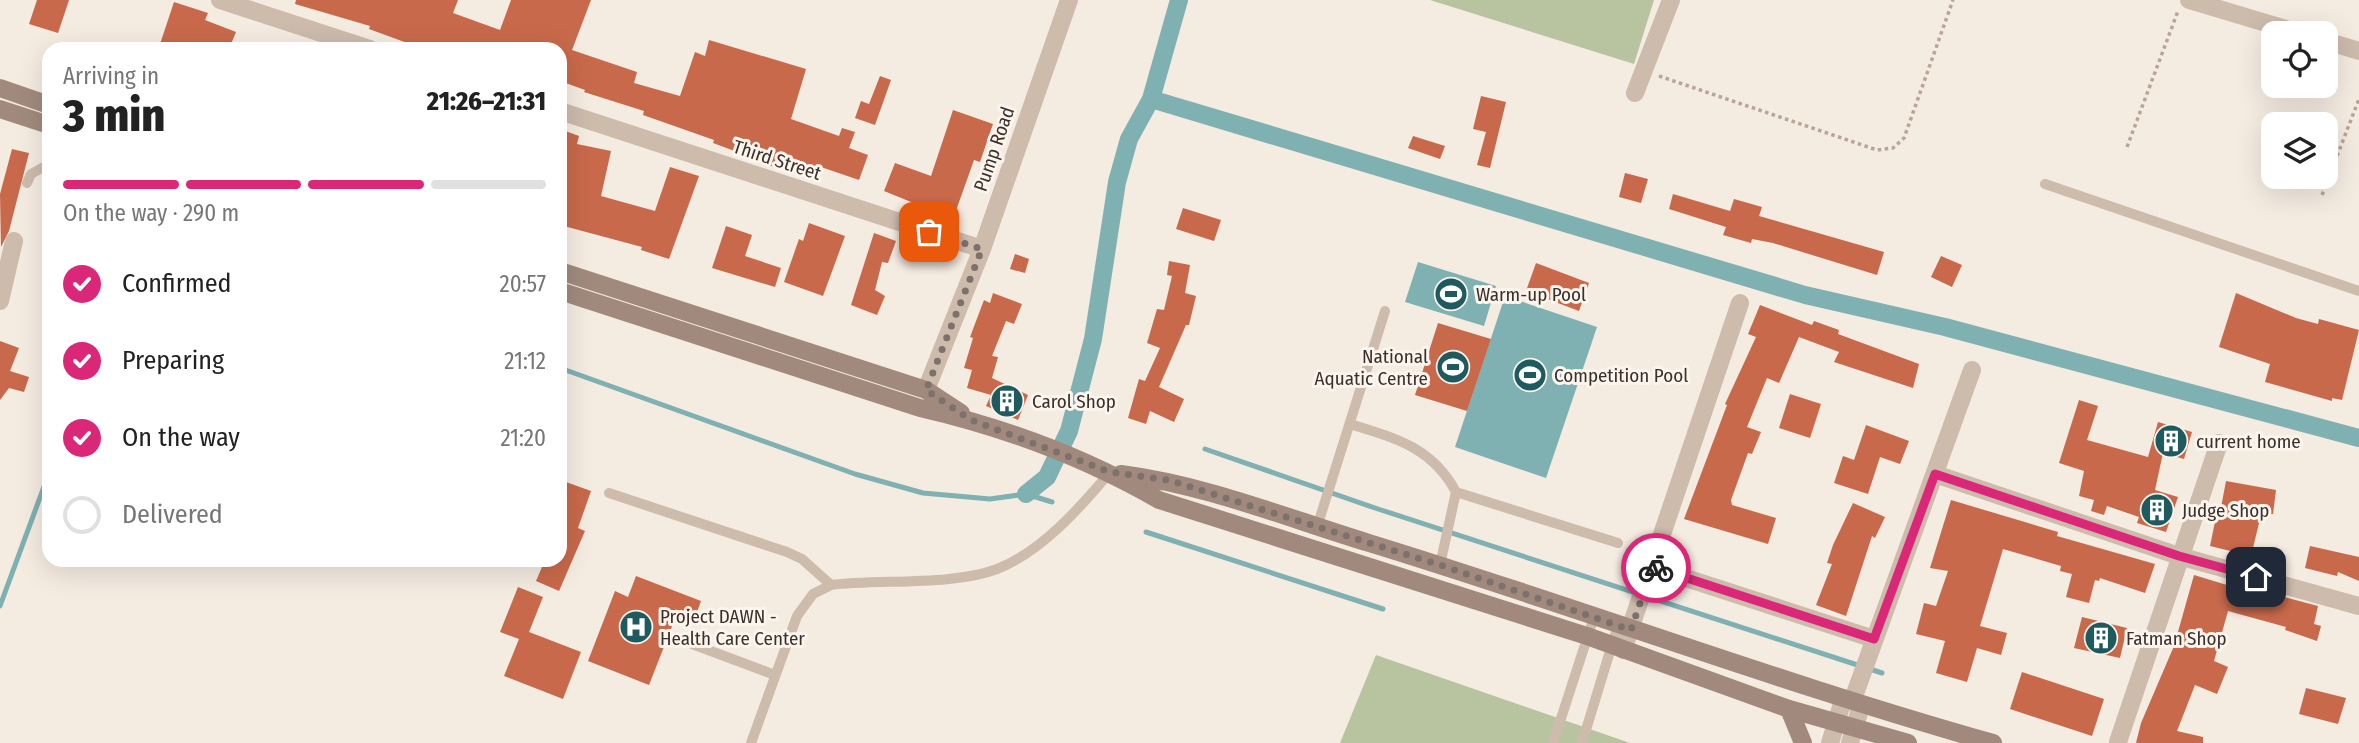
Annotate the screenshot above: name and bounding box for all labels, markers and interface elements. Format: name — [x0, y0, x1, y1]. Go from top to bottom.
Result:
map controls — [2261, 21, 2338, 189]
button: locate — [2261, 21, 2338, 98]
text: Arriving in — [63, 62, 159, 90]
text: 21:26–21:31 — [427, 86, 546, 117]
text: 3 min — [63, 88, 165, 143]
street label: Pump Road — [969, 104, 1019, 194]
button: layers — [2261, 112, 2338, 189]
street label: Third Street — [730, 135, 825, 185]
text: On the way · 290 m — [63, 199, 239, 227]
pin — [899, 202, 959, 262]
icon: bag — [910, 213, 948, 251]
icon: check — [63, 265, 101, 303]
text: Confirmed — [122, 268, 232, 299]
text: 20:57 — [500, 270, 546, 298]
sports icon: Warm-up Pool — [1432, 275, 1470, 313]
place label: Warm-up Pool — [1476, 283, 1586, 306]
icon: check — [63, 342, 101, 380]
text: Preparing — [122, 345, 224, 376]
place label: National Aquatic Centre — [1315, 345, 1428, 390]
text: 21:12 — [504, 347, 546, 375]
sports icon: National Aquatic Centre — [1434, 348, 1472, 386]
sports icon: Competition Pool — [1511, 356, 1549, 394]
place label: Competition Pool — [1554, 364, 1688, 387]
building icon: Carol Shop — [988, 382, 1026, 420]
place label: Carol Shop — [1032, 390, 1116, 413]
icon: check — [63, 419, 101, 457]
text: On the way — [122, 422, 240, 453]
building icon: current home — [2152, 422, 2190, 460]
text: 21:20 — [500, 424, 546, 452]
place label: current home — [2196, 430, 2301, 453]
building icon: Judge Shop — [2138, 491, 2176, 529]
text: Delivered — [122, 499, 223, 530]
place label: Judge Shop — [2182, 499, 2269, 522]
courier — [1621, 533, 1691, 603]
pin — [2226, 547, 2286, 607]
icon: bike — [1637, 549, 1675, 587]
icon: home — [2237, 558, 2275, 596]
place label: Project DAWN - Health Care Center — [660, 605, 805, 650]
hospital icon: Project DAWN - Health Care Center — [617, 608, 655, 646]
building icon: Fatman Shop — [2082, 619, 2120, 657]
place label: Fatman Shop — [2126, 627, 2227, 650]

